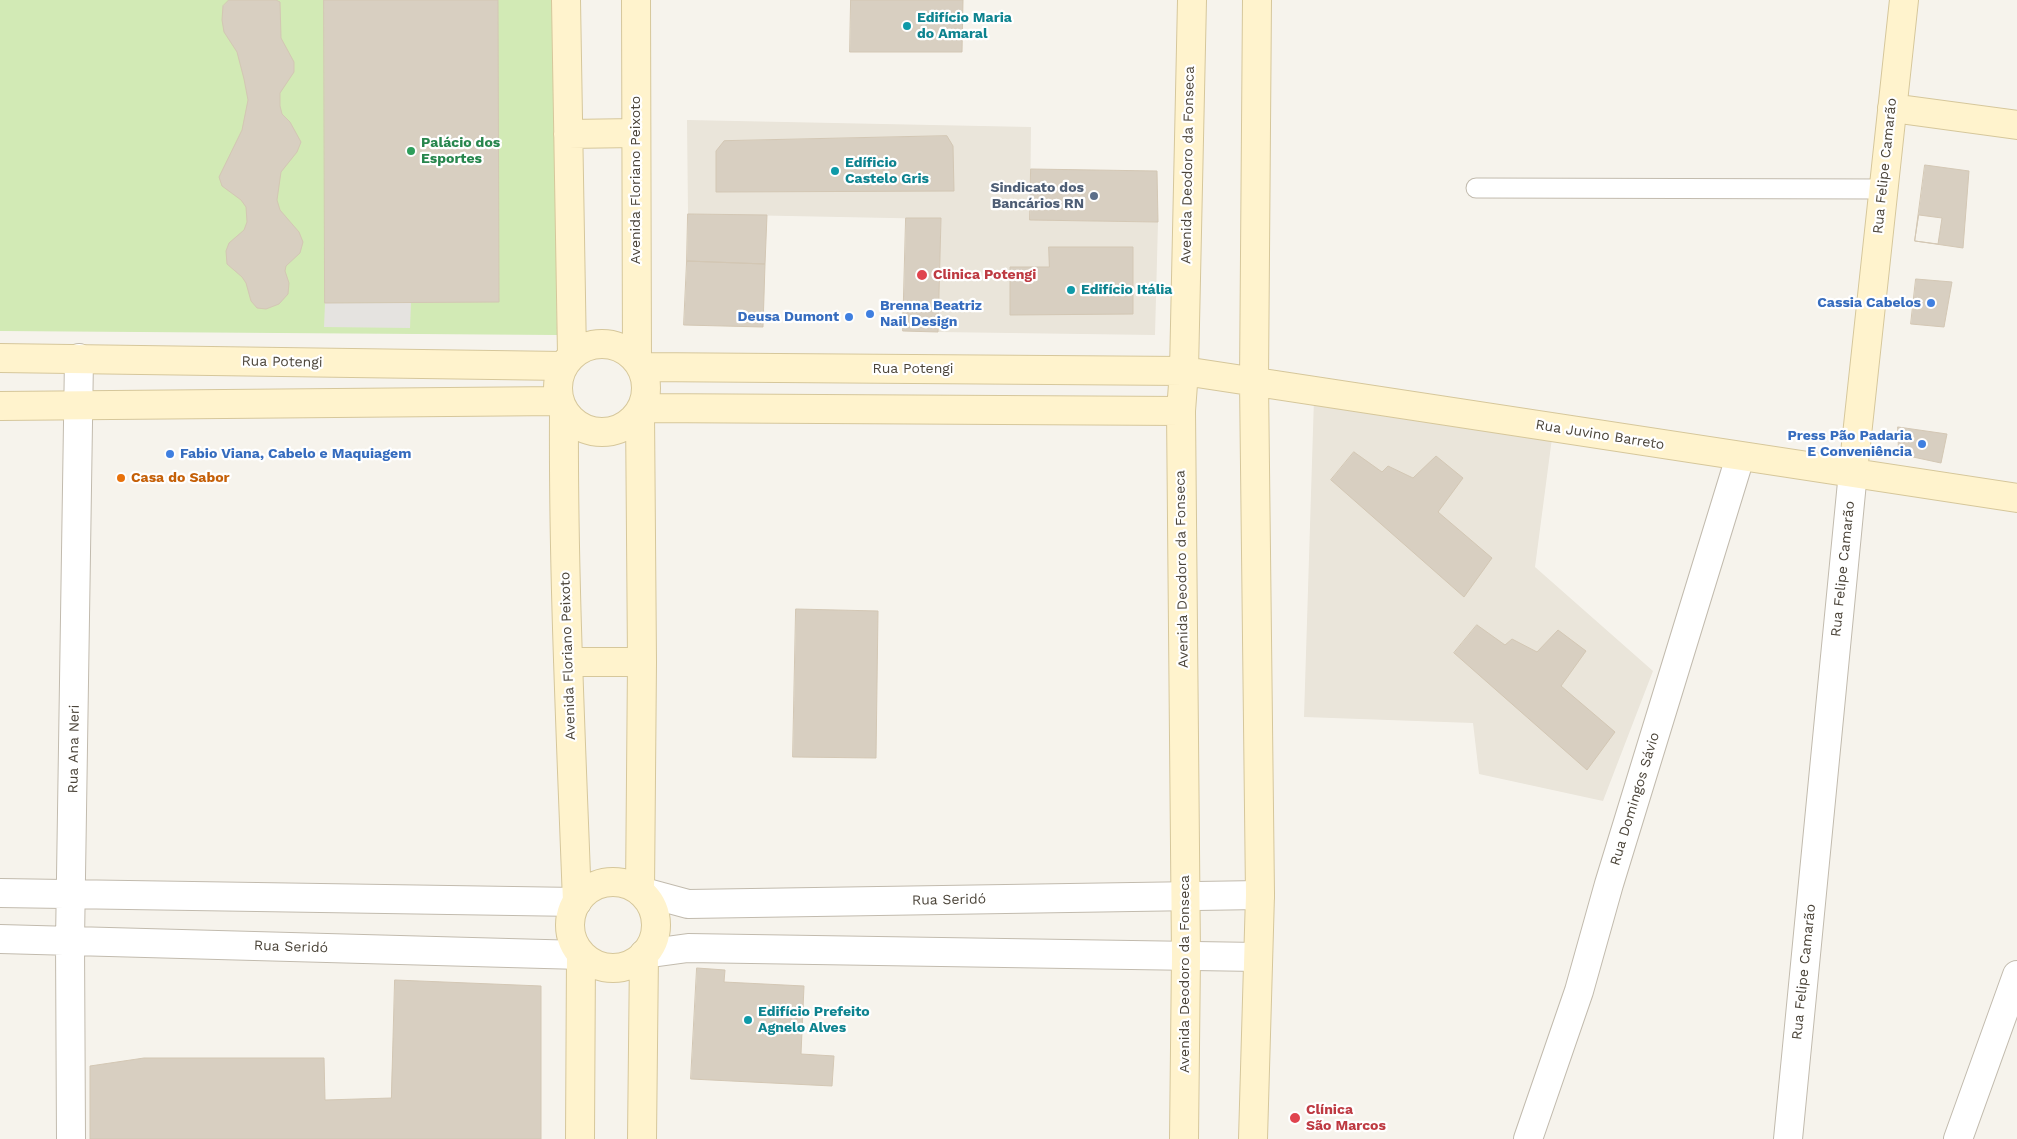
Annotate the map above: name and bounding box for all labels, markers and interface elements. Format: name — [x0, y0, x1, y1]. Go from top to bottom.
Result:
place label: Edifício Maria do Amaral — [917, 10, 1012, 42]
marker: Edifício Maria do Amaral — [901, 20, 913, 32]
street label: Avenida Deodoro da Fonseca — [1178, 66, 1198, 264]
street label: Avenida Floriano Peixoto — [628, 96, 644, 264]
street label: Rua Felipe Camarão — [1870, 97, 1900, 235]
place label: Palácio dos Esportes — [421, 135, 500, 168]
marker: Palácio dos Esportes — [405, 145, 417, 157]
place label: Edíficio Castelo Gris — [845, 155, 929, 188]
marker: Edíficio Castelo Gris — [829, 165, 841, 177]
place label: Sindicato dos Bancários RN — [990, 180, 1084, 212]
marker: Sindicato dos Bancários RN — [1088, 190, 1100, 202]
place label: Clinica Potengi — [933, 267, 1036, 283]
marker: Clinica Potengi — [915, 268, 929, 282]
place label: Edifício Itália — [1081, 282, 1172, 298]
marker: Edifício Itália — [1065, 284, 1077, 296]
place label: Cassia Cabelos — [1817, 295, 1921, 311]
marker: Cassia Cabelos — [1925, 297, 1937, 309]
place label: Brenna Beatriz Nail Design — [880, 298, 982, 331]
marker: Brenna Beatriz Nail Design — [864, 308, 876, 320]
place label: Deusa Dumont — [738, 309, 839, 325]
marker: Deusa Dumont — [843, 311, 855, 323]
street label: Rua Potengi — [241, 353, 323, 371]
street label: Rua Potengi — [873, 361, 953, 377]
street label: Rua Juvino Barreto — [1534, 417, 1666, 453]
place label: Press Pão Padaria E Conveniência — [1787, 428, 1912, 461]
marker: Press Pão Padaria E Conveniência — [1916, 438, 1928, 450]
place label: Fabio Viana, Cabelo e Maquiagem — [180, 446, 411, 462]
marker: Fabio Viana, Cabelo e Maquiagem — [164, 448, 176, 460]
place label: Casa do Sabor — [131, 470, 230, 486]
street label: Avenida Deodoro da Fonseca — [1172, 470, 1192, 668]
marker: Casa do Sabor — [115, 472, 127, 484]
street label: Rua Felipe Camarão — [1828, 500, 1858, 638]
street label: Avenida Floriano Peixoto — [557, 572, 579, 740]
street label: Rua Ana Neri — [65, 704, 83, 794]
street label: Rua Domingos Sávio — [1607, 730, 1663, 868]
street label: Avenida Deodoro da Fonseca — [1177, 875, 1193, 1073]
street label: Rua Seridó — [912, 891, 986, 909]
street label: Rua Felipe Camarão — [1789, 903, 1819, 1041]
street label: Rua Seridó — [254, 937, 328, 957]
place label: Edifício Prefeito Agnelo Alves — [758, 1004, 870, 1036]
marker: Edifício Prefeito Agnelo Alves — [742, 1014, 754, 1026]
place label: Clínica São Marcos — [1306, 1102, 1386, 1134]
marker: Clínica São Marcos — [1288, 1111, 1302, 1125]

